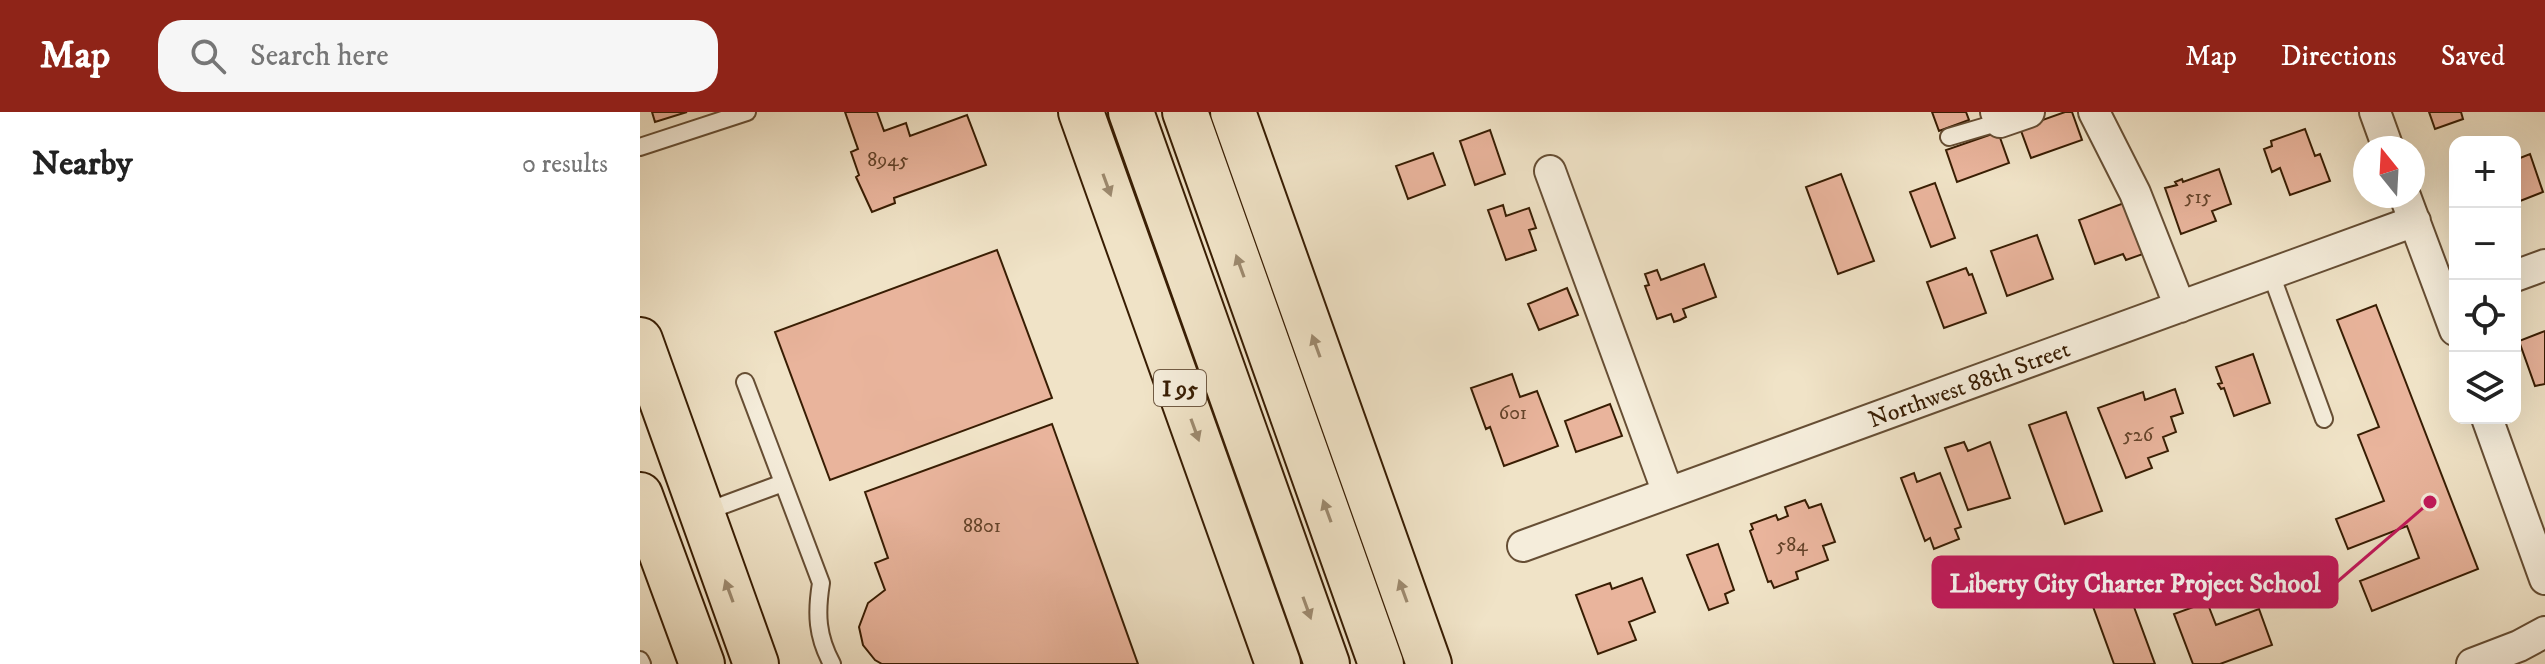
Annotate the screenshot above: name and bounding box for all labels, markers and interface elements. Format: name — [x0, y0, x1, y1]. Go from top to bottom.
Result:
search box — [158, 20, 718, 92]
text: Map — [40, 32, 110, 80]
icon: search — [186, 34, 230, 78]
text: Search here — [250, 38, 389, 75]
text: Map — [2185, 39, 2237, 74]
text: Directions — [2281, 39, 2397, 74]
text: Saved — [2441, 39, 2505, 74]
north arrow — [2353, 136, 2425, 208]
map controls — [2449, 136, 2521, 424]
button: + — [2449, 136, 2521, 208]
text: Nearby — [32, 143, 133, 185]
text: 0 results — [522, 148, 608, 181]
house number: 8945 — [867, 148, 909, 173]
one-way arrow — [1101, 174, 1114, 198]
house number: 515 — [2184, 185, 2212, 210]
button: − — [2449, 208, 2521, 280]
one-way arrow — [1233, 254, 1246, 278]
button: locate — [2449, 280, 2521, 352]
one-way arrow — [1309, 333, 1322, 357]
street label: Northwest 88th Street — [1865, 334, 2074, 435]
button: layers — [2449, 352, 2521, 424]
road number: I 95 — [1154, 370, 1206, 406]
house number: 601 — [1499, 401, 1527, 426]
one-way arrow — [1189, 418, 1201, 442]
house number: 526 — [2123, 423, 2154, 448]
one-way arrow — [1320, 499, 1333, 523]
house number: 8801 — [963, 514, 1001, 539]
house number: 584 — [1776, 533, 1808, 558]
callout: Liberty City Charter Project School — [1933, 557, 2337, 607]
text: Liberty City Charter Project School — [1949, 568, 2322, 601]
one-way arrow — [722, 578, 735, 602]
one-way arrow — [1397, 578, 1409, 602]
one-way arrow — [1301, 596, 1314, 620]

